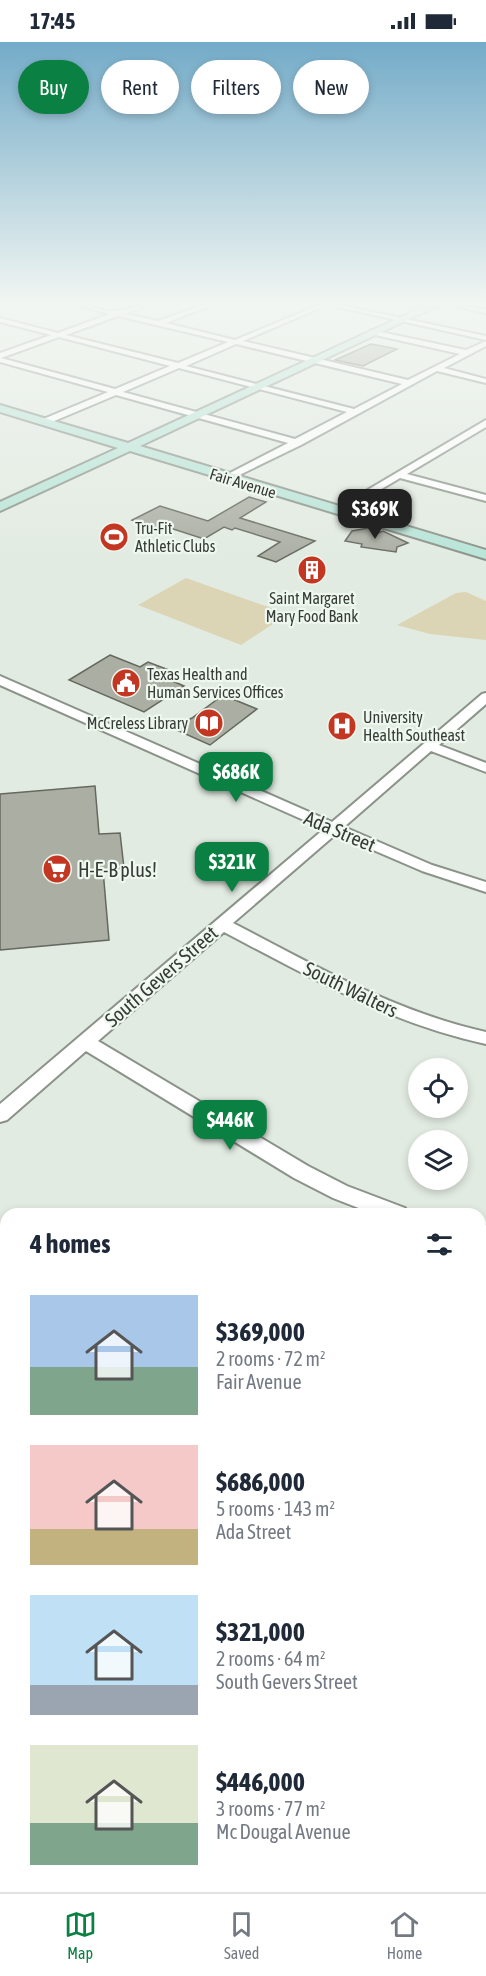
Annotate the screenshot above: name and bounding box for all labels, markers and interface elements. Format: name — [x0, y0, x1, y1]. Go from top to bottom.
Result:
text: 17:45 — [30, 8, 75, 34]
chip: Buy — [18, 60, 89, 114]
chip: Rent — [101, 60, 179, 114]
chip: Filters — [191, 60, 281, 114]
chip: New — [293, 60, 369, 114]
street label: Fair Avenue — [208, 464, 278, 502]
pin: $369K — [333, 489, 417, 540]
text: $369K — [352, 497, 398, 520]
place label: Tru-Fit Athletic Clubs — [135, 519, 216, 555]
sports icon: Tru-Fit Athletic Clubs — [98, 521, 130, 553]
building icon: Saint Margaret Mary Food Bank — [296, 554, 328, 586]
place label: Saint Margaret Mary Food Bank — [266, 589, 358, 626]
place label: Texas Health and Human Services Offices — [147, 665, 284, 701]
public building icon: Texas Health and Human Services Offices — [110, 667, 142, 699]
library icon: McCreless Library — [193, 707, 225, 739]
place label: University Health Southeast — [363, 708, 465, 744]
hospital icon: University Health Southeast — [326, 710, 358, 742]
place label: McCreless Library — [87, 714, 188, 733]
pin: $686K — [194, 752, 278, 803]
text: $686K — [213, 760, 259, 783]
street label: Ada Street — [301, 806, 379, 856]
pin: $321K — [190, 842, 274, 893]
text: $321K — [209, 850, 255, 873]
supermarket icon: H-E-B plus! — [41, 853, 73, 885]
place label: H-E-B plus! — [78, 858, 157, 881]
street label: South Gevers Street — [100, 921, 222, 1031]
street label: South Walters — [300, 956, 402, 1022]
map controls — [408, 1058, 468, 1190]
button: locate — [408, 1058, 468, 1118]
pin: $446K — [188, 1100, 272, 1151]
text: $446K — [207, 1108, 253, 1131]
button: layers — [408, 1130, 468, 1190]
icon: filters — [423, 1228, 456, 1261]
text: 4 homes — [30, 1229, 110, 1259]
text: $369,000 — [216, 1317, 305, 1347]
icon: home — [78, 1319, 150, 1391]
text: 2 rooms · 72 m² — [216, 1347, 326, 1370]
text: Fair Avenue — [216, 1370, 302, 1393]
text: $686,000 — [216, 1467, 305, 1497]
icon: home — [78, 1469, 150, 1541]
text: 5 rooms · 143 m² — [216, 1497, 335, 1520]
text: Ada Street — [216, 1520, 291, 1543]
text: $321,000 — [216, 1617, 305, 1647]
icon: home — [78, 1619, 150, 1691]
text: 2 rooms · 64 m² — [216, 1647, 326, 1670]
text: South Gevers Street — [216, 1670, 358, 1693]
text: $446,000 — [216, 1767, 305, 1797]
icon: home — [78, 1769, 150, 1841]
text: 3 rooms · 77 m² — [216, 1797, 326, 1820]
text: Mc Dougal Avenue — [216, 1820, 351, 1843]
tab: Map — [64, 1908, 97, 1962]
tab: Saved — [224, 1908, 259, 1962]
tab: Home — [387, 1908, 422, 1962]

